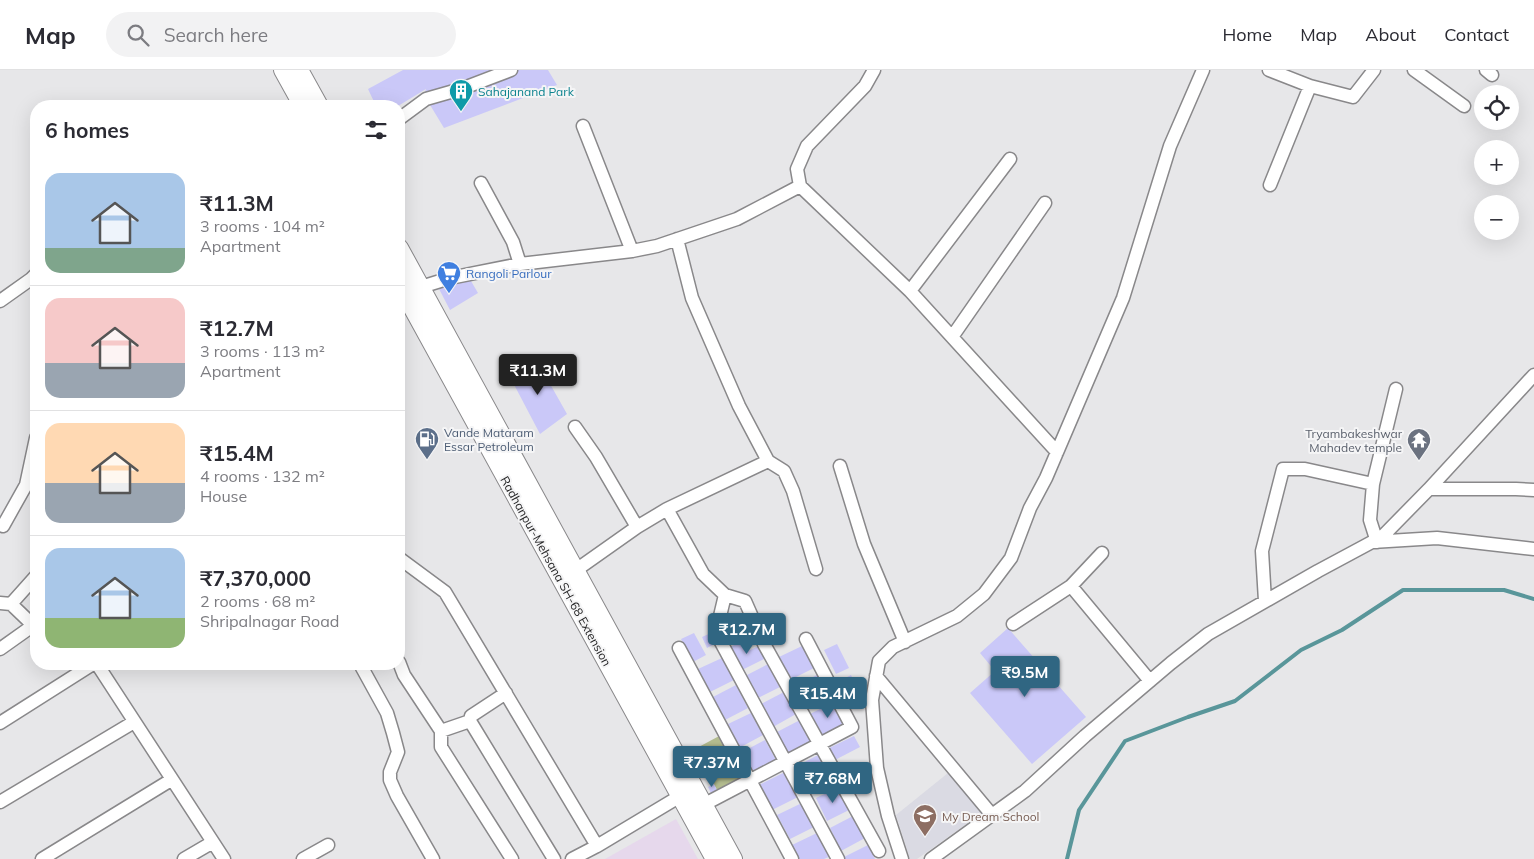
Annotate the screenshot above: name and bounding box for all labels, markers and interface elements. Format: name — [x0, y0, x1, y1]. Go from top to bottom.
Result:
search box — [106, 12, 456, 57]
text: Map — [25, 20, 76, 50]
icon: search — [124, 21, 152, 49]
text: Search here — [164, 23, 268, 47]
text: Home — [1222, 23, 1272, 46]
text: Map — [1300, 23, 1337, 46]
text: About — [1365, 23, 1416, 46]
text: Contact — [1444, 23, 1509, 46]
building icon: Sahajanand Park — [448, 78, 474, 112]
place label: Sahajanand Park — [478, 84, 575, 99]
map controls — [1474, 85, 1519, 240]
button: locate — [1474, 85, 1519, 130]
icon: filters — [362, 116, 390, 144]
text: 6 homes — [45, 117, 129, 143]
button: + — [1474, 140, 1519, 185]
text: ₹11.3M — [200, 190, 274, 216]
icon: home — [85, 193, 145, 253]
button: − — [1474, 195, 1519, 240]
text: 3 rooms · 104 m² — [200, 216, 325, 236]
text: Apartment — [200, 236, 281, 256]
supermarket icon: Rangoli Parlour — [436, 260, 462, 294]
place label: Rangoli Parlour — [466, 266, 552, 281]
text: ₹12.7M — [200, 315, 274, 341]
icon: home — [85, 318, 145, 378]
text: 3 rooms · 113 m² — [200, 341, 325, 361]
pin: ₹11.3M — [497, 354, 579, 396]
text: ₹11.3M — [510, 360, 566, 380]
text: Apartment — [200, 361, 281, 381]
place label: Vande Mataram Essar Petroleum — [444, 425, 534, 454]
fuel station icon: Vande Mataram Essar Petroleum — [414, 426, 440, 460]
place label: Tryambakeshwar Mahadev temple — [1305, 426, 1403, 455]
temple icon: Tryambakeshwar Mahadev temple — [1406, 427, 1432, 461]
text: ₹15.4M — [200, 440, 274, 466]
icon: home — [85, 443, 145, 503]
text: 4 rooms · 132 m² — [200, 466, 325, 486]
street label: Radhanpur-Mehsana SH-68 Extension — [497, 473, 615, 669]
text: House — [200, 486, 247, 506]
text: ₹7,370,000 — [200, 565, 311, 591]
icon: home — [85, 568, 145, 628]
text: 2 rooms · 68 m² — [200, 591, 315, 611]
text: Shripalnagar Road — [200, 611, 339, 631]
pin: ₹12.7M — [706, 612, 788, 655]
text: ₹12.7M — [719, 619, 775, 639]
pin: ₹9.5M — [990, 656, 1060, 698]
text: ₹9.5M — [1002, 662, 1048, 682]
pin: ₹15.4M — [787, 676, 869, 719]
text: ₹15.4M — [800, 683, 856, 703]
pin: ₹7.37M — [671, 746, 753, 788]
text: ₹7.37M — [684, 752, 740, 772]
pin: ₹7.68M — [792, 762, 874, 804]
text: ₹7.68M — [805, 768, 861, 788]
school or university icon: My Dream School — [912, 803, 938, 837]
place label: My Dream School — [942, 809, 1039, 824]

